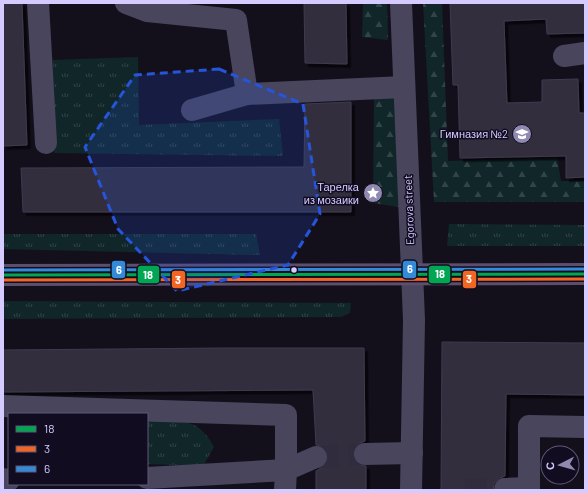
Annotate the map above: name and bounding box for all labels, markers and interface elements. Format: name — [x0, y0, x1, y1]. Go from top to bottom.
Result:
school or university icon: Гимназия №2 — [511, 123, 533, 145]
place label: Гимназия №2 — [440, 127, 508, 140]
street label: Egorova street — [401, 175, 416, 245]
place label: Тарелка из мозаики — [304, 180, 360, 206]
place icon: Тарелка из мозаики — [362, 182, 384, 204]
line badge: 6 — [111, 260, 126, 279]
line badge: 6 — [402, 260, 417, 279]
text: 6 — [407, 262, 413, 275]
text: 6 — [116, 263, 122, 276]
line badge: 18 — [137, 265, 160, 284]
unlabelled marker — [289, 265, 299, 275]
line badge: 18 — [428, 265, 451, 284]
text: 18 — [435, 267, 445, 280]
text: 18 — [143, 268, 153, 281]
line badge: 3 — [171, 270, 186, 289]
line badge: 3 — [462, 270, 477, 289]
text: 3 — [466, 272, 472, 285]
text: 3 — [175, 273, 181, 286]
legend — [8, 413, 148, 485]
text: 18 — [44, 421, 54, 435]
text: 3 — [44, 441, 50, 455]
north arrow — [540, 445, 580, 485]
text: 6 — [44, 461, 50, 475]
text: С — [543, 461, 556, 471]

